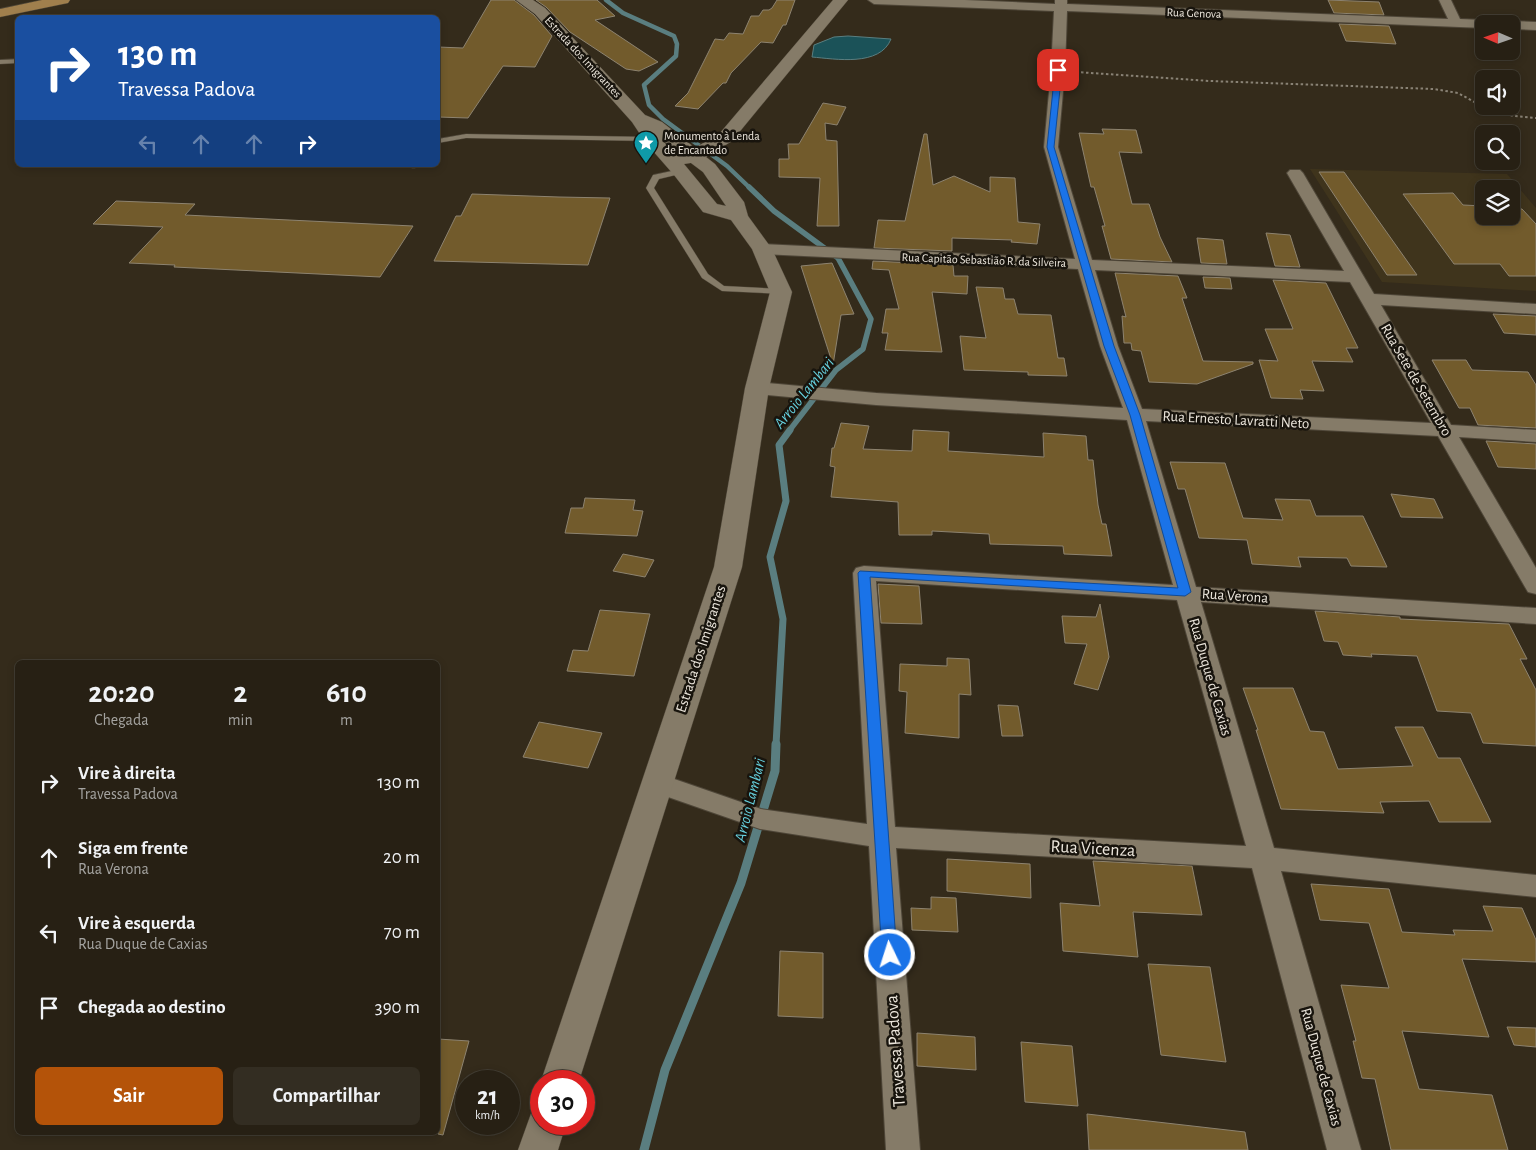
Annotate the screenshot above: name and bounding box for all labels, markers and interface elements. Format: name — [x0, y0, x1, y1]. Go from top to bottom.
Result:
street label: Rua Genova — [1166, 6, 1222, 20]
street label: Estrada dos Imigrantes — [542, 14, 624, 100]
north arrow — [1475, 15, 1520, 60]
map controls — [1475, 15, 1520, 225]
icon: right — [35, 35, 100, 100]
text: 130 m — [118, 37, 197, 72]
pin — [1037, 49, 1079, 91]
icon: arrive — [1044, 56, 1072, 84]
button: sound — [1475, 70, 1520, 115]
text: Travessa Padova — [118, 78, 255, 100]
button: search — [1475, 125, 1520, 170]
icon: left — [134, 130, 162, 158]
icon: ahead — [187, 130, 215, 158]
icon: ahead — [240, 130, 268, 158]
icon: right — [293, 130, 321, 158]
place icon: Monumento à Lenda de Encantado — [633, 130, 659, 164]
place label: Monumento à Lenda de Encantado — [664, 130, 760, 156]
button: layers — [1475, 180, 1520, 225]
street label: Rua Capitão Sebastião R. da Silveira — [902, 251, 1067, 269]
street label: Rua Sete de Setembro — [1378, 321, 1454, 439]
water label: Arroio Lambari — [770, 354, 837, 432]
street label: Rua Ernesto Lavratti Neto — [1162, 409, 1310, 431]
street label: Estrada dos Imigrantes — [673, 584, 729, 714]
street label: Rua Verona — [1201, 586, 1269, 606]
street label: Rua Duque de Caxias — [1186, 616, 1234, 738]
text: 20:20 — [88, 678, 155, 708]
text: 2 — [233, 678, 247, 708]
text: 610 — [326, 678, 367, 708]
text: Chegada — [94, 712, 149, 728]
text: min — [228, 712, 253, 728]
text: m — [340, 712, 353, 728]
water label: Arroio Lambari — [732, 756, 768, 844]
text: Vire à direita — [78, 764, 176, 783]
icon: right — [35, 769, 63, 797]
text: 130 m — [377, 773, 420, 792]
text: Travessa Padova — [78, 786, 178, 802]
street label: Rua Vicenza — [1050, 838, 1136, 860]
text: Siga em frente — [78, 839, 188, 858]
icon: ahead — [35, 844, 63, 872]
text: 20 m — [383, 848, 420, 867]
text: Rua Verona — [78, 861, 149, 877]
text: Vire à esquerda — [78, 914, 195, 933]
icon: left — [35, 919, 63, 947]
text: 70 m — [384, 923, 420, 942]
position arrow — [863, 928, 915, 980]
text: Rua Duque de Caxias — [78, 936, 208, 952]
icon: arrive — [35, 994, 63, 1022]
street label: Travessa Padova — [883, 994, 909, 1108]
text: Chegada ao destino — [78, 998, 226, 1017]
text: 390 m — [375, 998, 420, 1017]
street label: Rua Duque de Caxias — [1298, 1006, 1344, 1128]
button: Sair — [35, 1067, 223, 1125]
button: Compartilhar — [233, 1067, 420, 1125]
speed limit sign: 30 — [530, 1070, 595, 1135]
text: 21 — [477, 1084, 498, 1109]
text: km/h — [475, 1109, 500, 1121]

